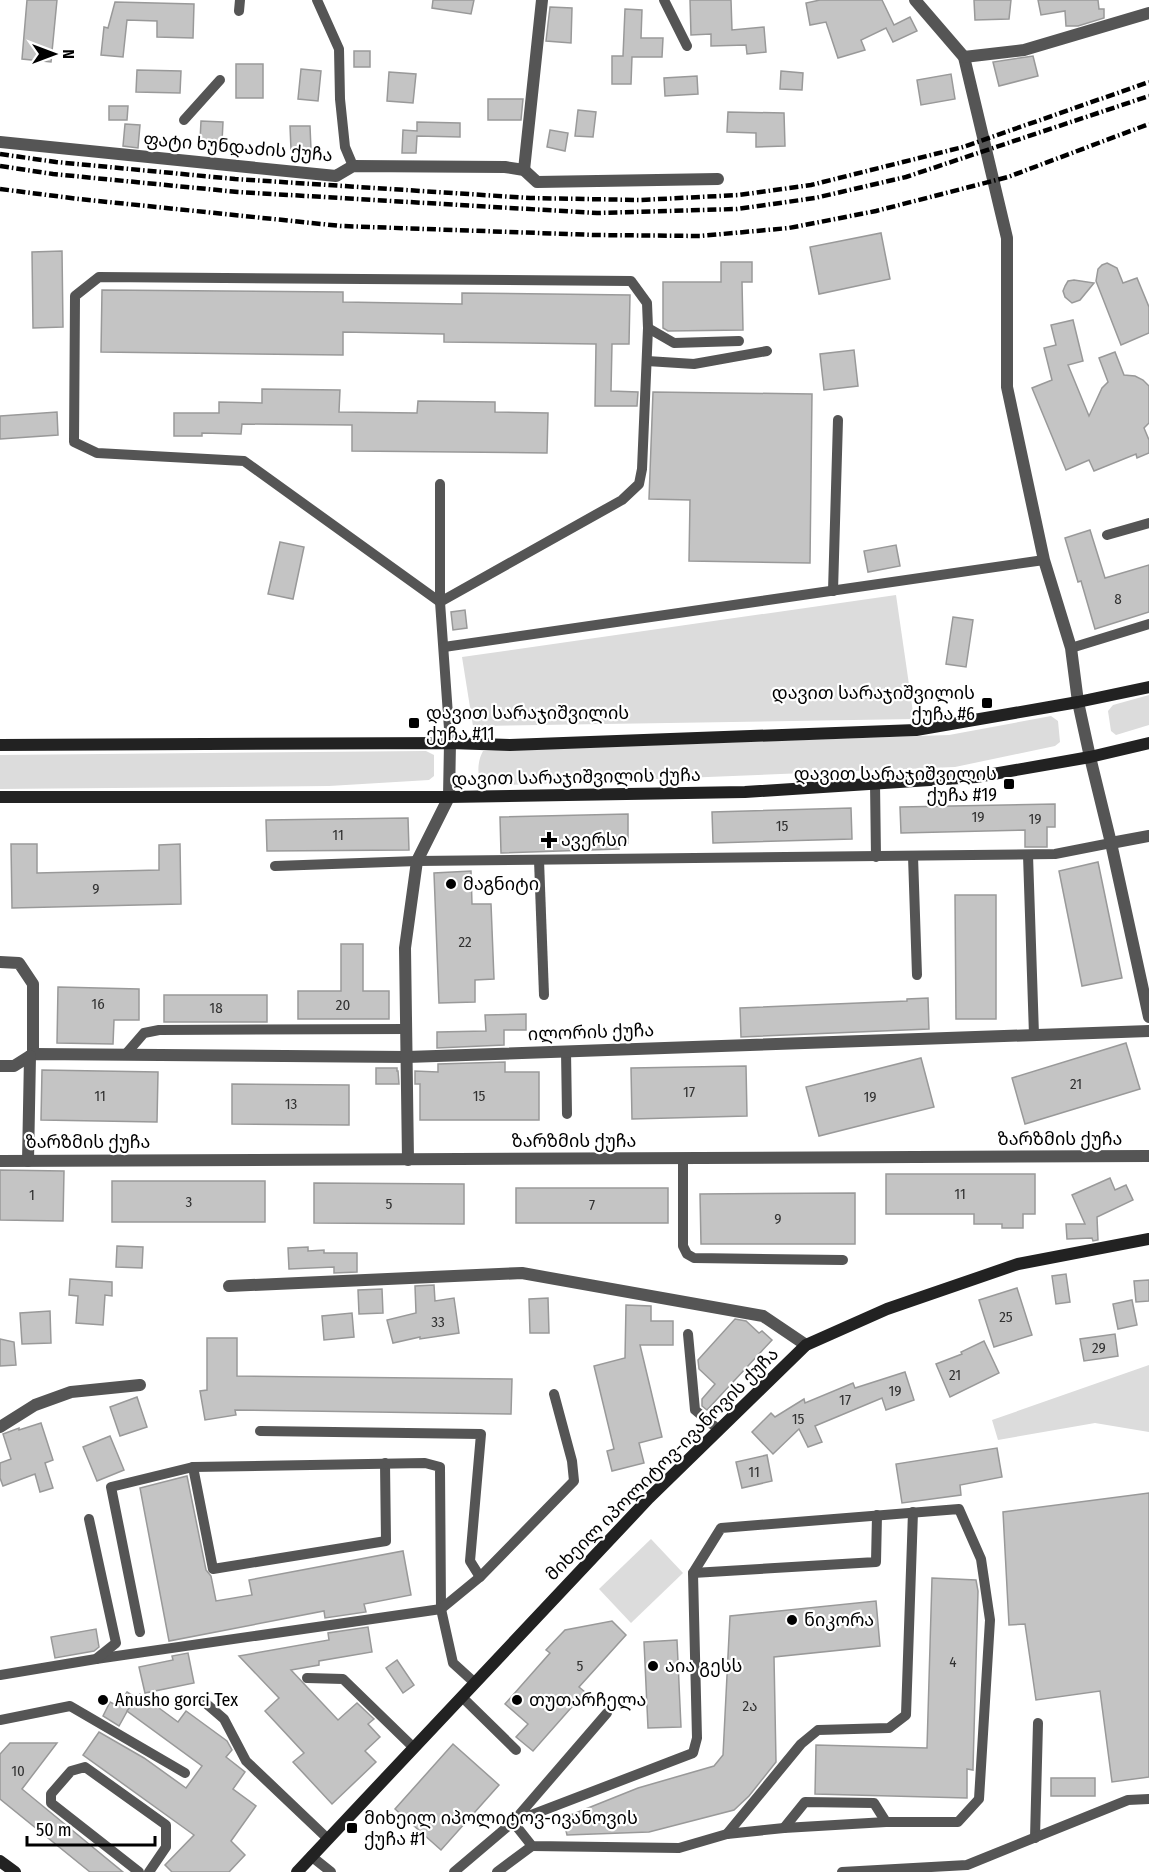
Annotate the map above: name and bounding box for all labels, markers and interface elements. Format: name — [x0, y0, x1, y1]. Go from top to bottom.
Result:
north arrow — [24, 24, 84, 84]
text: N — [59, 49, 78, 59]
street label: ფატი ხუნდაძის ქუჩა — [143, 128, 333, 166]
house number: 8 — [1114, 590, 1122, 608]
place label: დავით სარაჯიშვილის ქუჩა #6 — [772, 682, 975, 725]
marker: დავით სარაჯიშვილის ქუჩა #6 — [980, 696, 994, 710]
place label: დავით სარაჯიშვილის ქუჩა #11 — [426, 702, 629, 745]
marker: დავით სარაჯიშვილის ქუჩა #11 — [407, 716, 421, 730]
place label: დავით სარაჯიშვილის ქუჩა #19 — [794, 763, 997, 806]
street label: დავით სარაჯიშვილის ქუჩა — [451, 764, 701, 790]
marker: დავით სარაჯიშვილის ქუჩა #19 — [1002, 777, 1016, 791]
house number: 19 — [971, 808, 985, 826]
house number: 19 — [1028, 810, 1042, 828]
house number: 15 — [776, 817, 788, 835]
house number: 11 — [332, 826, 344, 844]
place label: ავერსი — [561, 829, 627, 851]
marker: ავერსი — [542, 833, 556, 847]
place label: მაგნიტი — [463, 873, 539, 895]
marker: მაგნიტი — [444, 877, 458, 891]
house number: 9 — [92, 880, 100, 898]
house number: 22 — [458, 933, 472, 951]
house number: 16 — [91, 995, 105, 1013]
house number: 20 — [336, 996, 350, 1014]
house number: 18 — [209, 999, 223, 1017]
street label: ილორის ქუჩა — [527, 1019, 655, 1045]
house number: 21 — [1070, 1075, 1082, 1093]
house number: 17 — [683, 1083, 695, 1101]
house number: 11 — [94, 1087, 106, 1105]
house number: 15 — [473, 1087, 485, 1105]
house number: 19 — [863, 1088, 877, 1106]
house number: 13 — [285, 1095, 298, 1113]
street label: ზარზმის ქუჩა — [998, 1128, 1122, 1150]
street label: ზარზმის ქუჩა — [512, 1130, 636, 1152]
street label: ზარზმის ქუჩა — [26, 1131, 150, 1153]
house number: 11 — [954, 1185, 966, 1203]
house number: 1 — [29, 1186, 35, 1204]
house number: 3 — [186, 1193, 193, 1211]
house number: 5 — [386, 1195, 393, 1213]
house number: 7 — [589, 1196, 595, 1214]
house number: 9 — [774, 1210, 782, 1228]
house number: 25 — [999, 1308, 1013, 1326]
house number: 33 — [431, 1313, 445, 1331]
house number: 29 — [1092, 1339, 1106, 1357]
street label: მიხეილ იპოლიტოვ-ივანოვის ქუჩა — [541, 1343, 783, 1585]
house number: 21 — [949, 1366, 961, 1384]
house number: 19 — [888, 1382, 902, 1400]
house number: 17 — [839, 1391, 851, 1409]
house number: 15 — [792, 1410, 804, 1428]
house number: 11 — [748, 1463, 760, 1481]
place label: ნიკორა — [804, 1609, 874, 1631]
marker: ნიკორა — [785, 1613, 799, 1627]
house number: 4 — [949, 1653, 957, 1671]
place label: აია გესს — [665, 1655, 742, 1677]
house number: 5 — [577, 1657, 584, 1675]
marker: აია გესს — [646, 1659, 660, 1673]
place label: Anusho gorci Tex — [115, 1689, 238, 1711]
place label: თუთარჩელა — [529, 1689, 647, 1711]
marker: Anusho gorci Tex — [96, 1693, 110, 1707]
marker: თუთარჩელა — [510, 1693, 524, 1707]
house number: 2ა — [743, 1697, 757, 1715]
house number: 10 — [11, 1762, 25, 1780]
place label: მიხეილ იპოლიტოვ-ივანოვის ქუჩა #1 — [364, 1807, 638, 1850]
scale bar — [27, 1809, 154, 1847]
text: 50 m — [36, 1819, 72, 1841]
marker: მიხეილ იპოლიტოვ-ივანოვის ქუჩა #1 — [345, 1821, 359, 1835]

